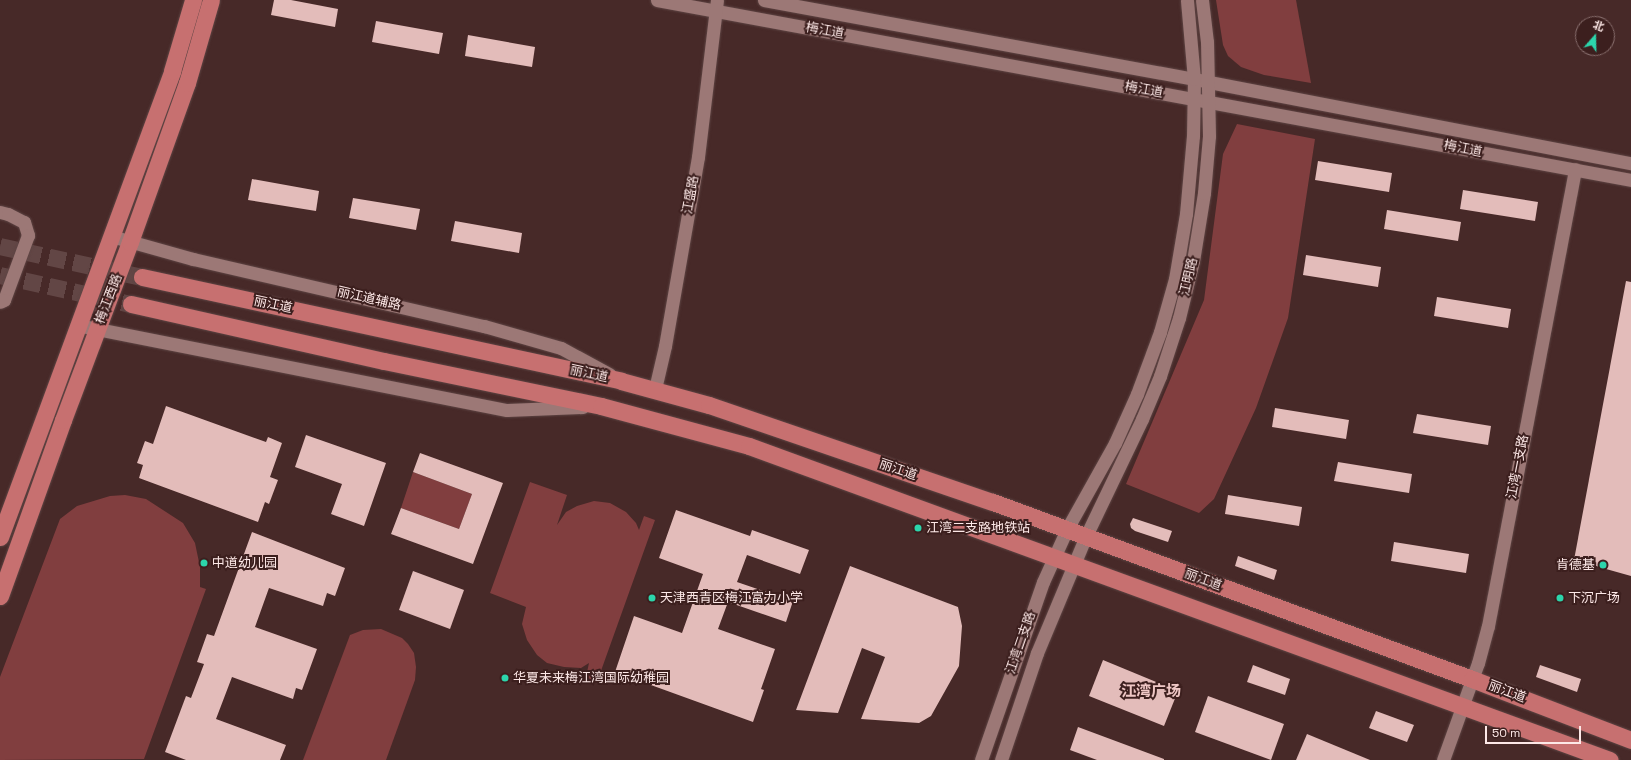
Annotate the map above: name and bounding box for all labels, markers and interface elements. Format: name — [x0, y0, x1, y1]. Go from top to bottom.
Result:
north arrow — [1575, 16, 1615, 56]
text: 北 — [1591, 17, 1606, 34]
street label: 梅江道 — [804, 20, 846, 42]
street label: 梅江道 — [1123, 79, 1165, 101]
street label: 梅江道 — [1442, 138, 1484, 160]
street label: 江盛路 — [680, 174, 702, 216]
street label: 江明路 — [1177, 256, 1201, 298]
street label: 梅江西路 — [92, 272, 126, 326]
street label: 丽江道辅路 — [336, 284, 402, 314]
street label: 丽江道 — [252, 293, 294, 317]
street label: 丽江道 — [568, 362, 610, 386]
street label: 江湾一支路 — [1504, 434, 1532, 500]
street label: 丽江道 — [877, 456, 919, 484]
place label: 江湾二支路地铁站 — [926, 520, 1030, 536]
marker: 江湾二支路地铁站 — [913, 523, 923, 533]
place label: 中道幼儿园 — [212, 555, 277, 571]
place label: 肯德基 — [1556, 557, 1595, 573]
marker: 中道幼儿园 — [199, 558, 209, 568]
marker: 肯德基 — [1598, 560, 1608, 570]
street label: 丽江道 — [1182, 566, 1224, 594]
place label: 天津西青区梅江富力小学 — [660, 590, 803, 606]
place label: 下沉广场 — [1568, 590, 1620, 606]
marker: 天津西青区梅江富力小学 — [647, 593, 657, 603]
marker: 下沉广场 — [1555, 593, 1565, 603]
street label: 江湾二支路 — [1003, 610, 1039, 676]
place label: 华夏未来梅江湾国际幼稚园 — [513, 670, 669, 686]
marker: 华夏未来梅江湾国际幼稚园 — [500, 673, 510, 683]
street label: 丽江道 — [1486, 678, 1528, 706]
district label: 江湾广场 — [1121, 682, 1181, 700]
scale bar — [1487, 718, 1583, 744]
text: 50 m — [1492, 725, 1520, 741]

